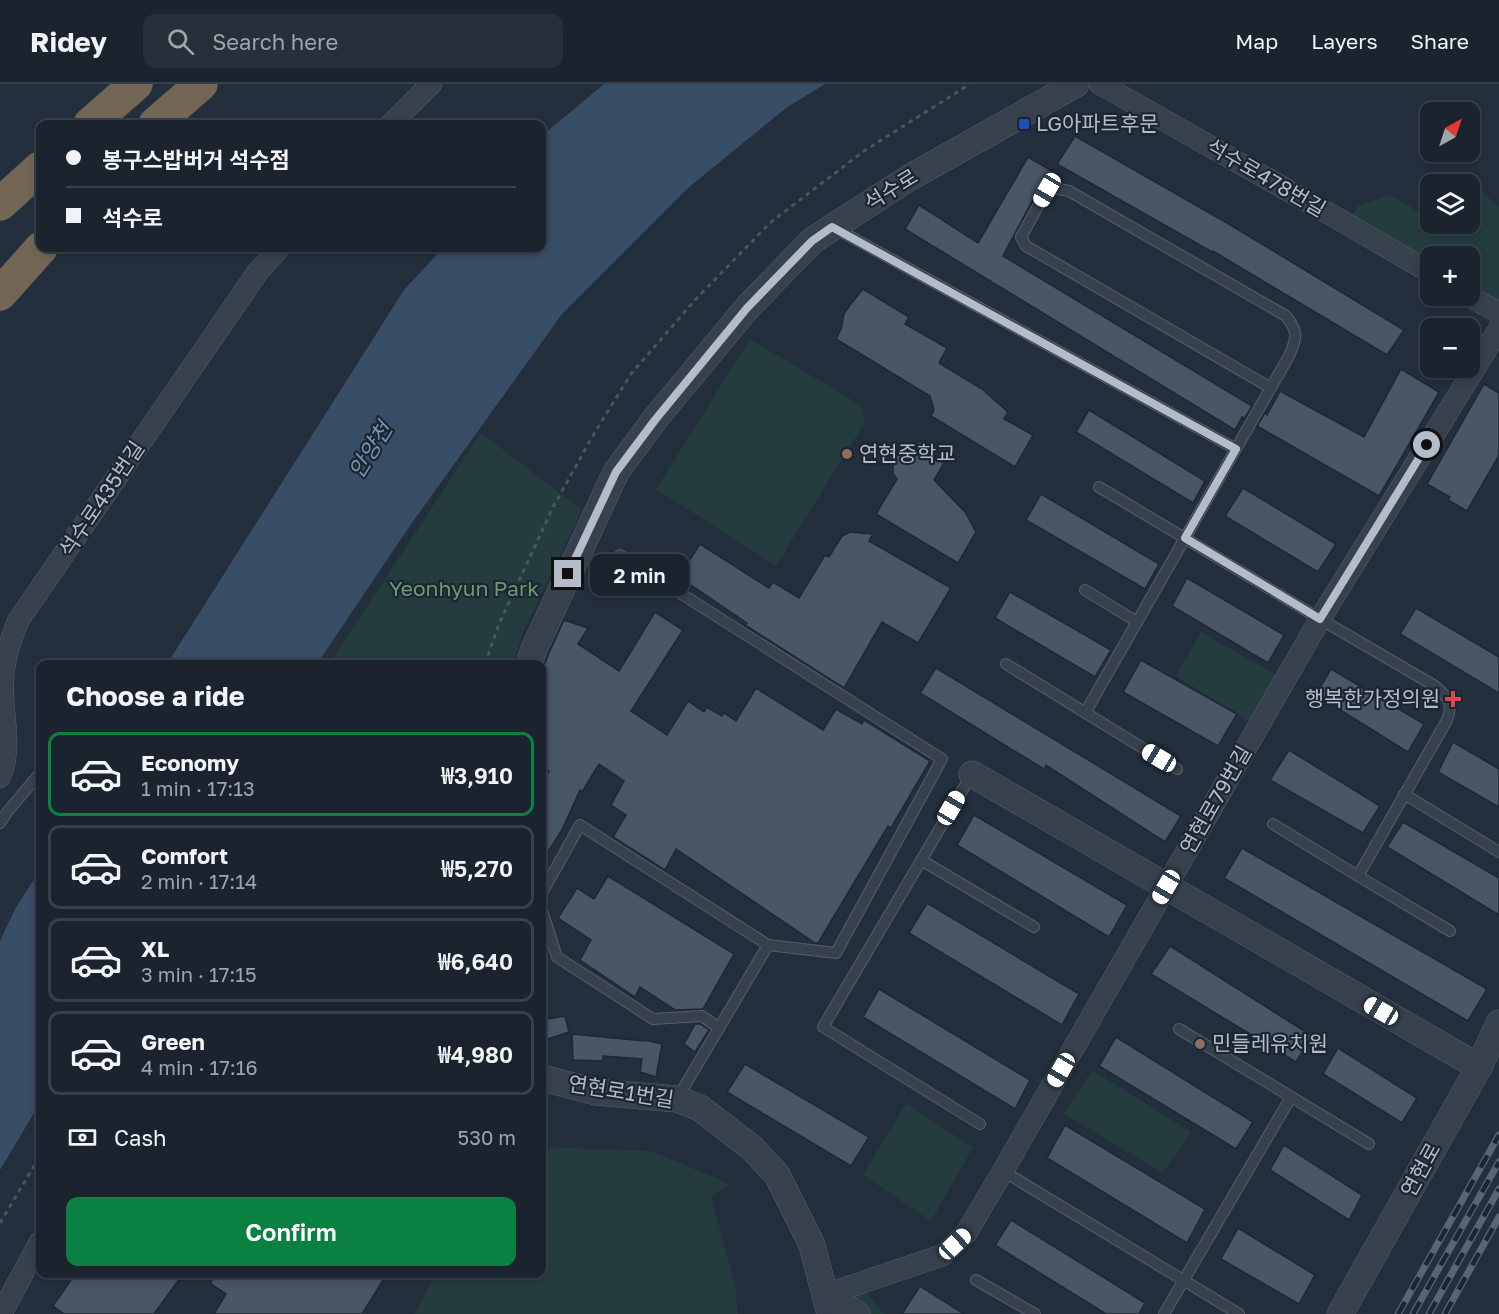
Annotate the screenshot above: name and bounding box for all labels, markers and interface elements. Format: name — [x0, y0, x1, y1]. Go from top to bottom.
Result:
search box — [143, 14, 563, 68]
text: Ridey — [30, 25, 107, 58]
icon: search — [164, 25, 197, 58]
text: Search here — [212, 28, 338, 55]
text: Map — [1235, 28, 1278, 54]
text: Layers — [1311, 28, 1378, 54]
text: Share — [1411, 28, 1469, 54]
north arrow — [1420, 102, 1480, 162]
map controls — [1420, 102, 1480, 378]
place label: LG아파트후문 — [1036, 110, 1159, 136]
marker: LG아파트후문 — [1017, 117, 1031, 131]
street label: 석수로478번길 — [1202, 133, 1331, 222]
text: 봉구스밥버거 석수점 — [102, 146, 290, 173]
street label: 석수로 — [859, 163, 922, 216]
car — [1030, 170, 1064, 210]
button: layers — [1420, 174, 1480, 234]
text: 석수로 — [102, 204, 163, 231]
button: + — [1420, 246, 1480, 306]
button: − — [1420, 318, 1480, 378]
water label: 안양천 — [342, 414, 399, 483]
route start — [1413, 431, 1440, 458]
street label: 석수로435번길 — [53, 436, 149, 561]
place label: 연현중학교 — [859, 440, 956, 466]
marker: 연현중학교 — [840, 447, 854, 461]
callout: 2 min — [589, 553, 688, 595]
route end — [554, 560, 581, 587]
text: 2 min — [614, 563, 666, 587]
park label: Yeonhyun Park — [389, 575, 539, 601]
text: Choose a ride — [66, 680, 245, 712]
place label: 행복한가정의원 — [1305, 685, 1440, 711]
marker: 행복한가정의원 — [1444, 690, 1462, 708]
car — [1139, 741, 1179, 775]
street label: 연현로79번길 — [1174, 741, 1257, 858]
icon: car — [69, 747, 123, 801]
text: Economy — [141, 749, 239, 776]
text: ₩3,910 — [441, 762, 513, 789]
text: 1 min · 17:13 — [141, 776, 255, 800]
car — [934, 788, 968, 828]
icon: car — [69, 840, 123, 894]
text: Comfort — [141, 842, 228, 869]
text: ₩5,270 — [441, 855, 513, 882]
car — [1149, 867, 1183, 907]
text: 2 min · 17:14 — [141, 869, 257, 893]
icon: car — [69, 933, 123, 987]
text: XL — [141, 935, 169, 962]
text: ₩6,640 — [438, 948, 513, 975]
text: 3 min · 17:15 — [141, 962, 257, 986]
car — [1361, 994, 1401, 1028]
icon: car — [69, 1026, 123, 1080]
text: Green — [141, 1028, 205, 1055]
place label: 민들레유치원 — [1212, 1030, 1328, 1056]
marker: 민들레유치원 — [1193, 1037, 1207, 1051]
text: ₩4,980 — [438, 1041, 513, 1068]
car — [1044, 1050, 1078, 1090]
text: 4 min · 17:16 — [141, 1055, 258, 1079]
street label: 연현로1번길 — [566, 1070, 676, 1112]
icon: cash — [66, 1121, 99, 1154]
text: Cash — [114, 1124, 167, 1151]
text: 530 m — [458, 1125, 516, 1149]
street label: 연현로 — [1395, 1138, 1446, 1201]
button: Confirm — [66, 1197, 516, 1266]
car — [936, 1225, 974, 1263]

